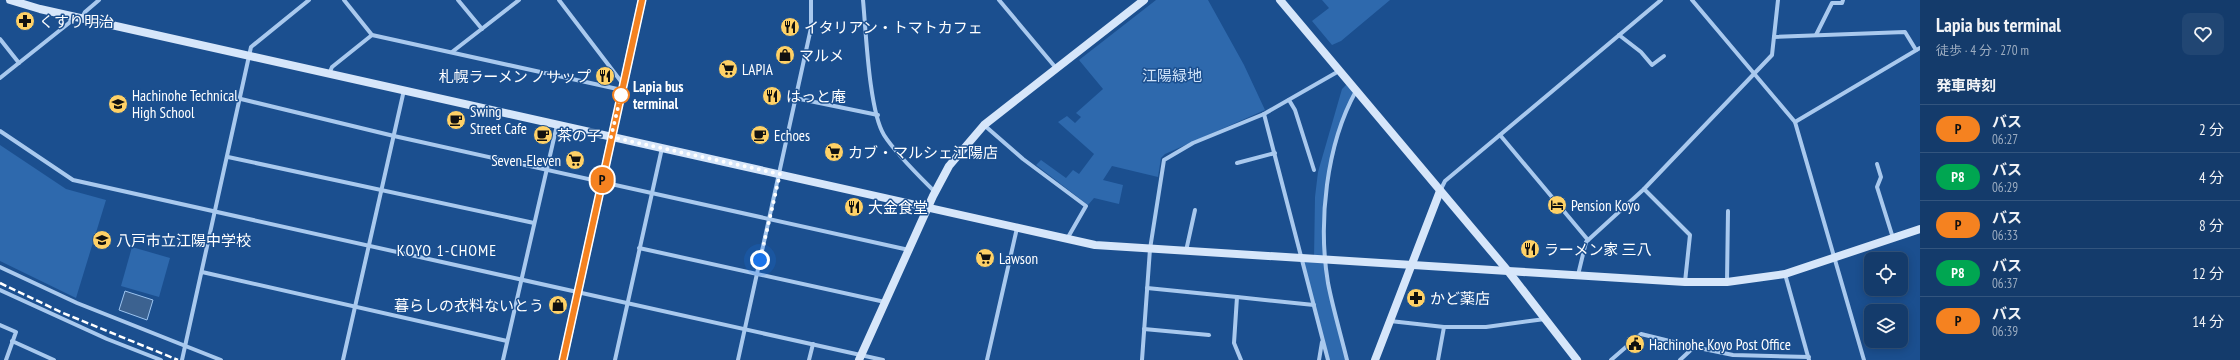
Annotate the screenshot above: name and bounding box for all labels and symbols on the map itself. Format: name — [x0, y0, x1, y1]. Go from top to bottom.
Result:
pharmacy icon: くすり明治 — [14, 10, 36, 32]
place label: くすり明治 — [39, 12, 114, 31]
restaurant icon: イタリアン・トマトカフェ — [779, 16, 801, 38]
place label: イタリアン・トマトカフェ — [804, 18, 983, 37]
shop icon: マルメ — [774, 44, 796, 66]
place label: マルメ — [799, 46, 844, 65]
supermarket icon: LAPIA — [717, 58, 739, 80]
place label: LAPIA — [742, 60, 774, 79]
restaurant icon: 札幌ラーメン ノサップ — [594, 65, 616, 87]
park label: 江陽緑地 — [1142, 66, 1202, 85]
place label: 札幌ラーメン ノサップ — [438, 67, 591, 86]
place label: Lapia bus terminal — [633, 77, 684, 113]
restaurant icon: はっと庵 — [761, 85, 783, 107]
place label: Hachinohe Technical High School — [132, 86, 238, 122]
marker: Lapia bus terminal — [612, 86, 630, 104]
place label: はっと庵 — [786, 87, 846, 106]
school or university icon: Hachinohe Technical High School — [107, 93, 129, 115]
place label: Swing Street Cafe — [470, 102, 527, 138]
cafe icon: Swing Street Cafe — [445, 109, 467, 131]
cafe icon: 茶の子 — [532, 124, 554, 146]
cafe icon: Echoes — [749, 124, 771, 146]
place label: 茶の子 — [557, 126, 602, 145]
place label: Echoes — [774, 126, 810, 145]
supermarket icon: カブ・マルシェ江陽店 — [823, 141, 845, 163]
place label: カブ・マルシェ江陽店 — [848, 143, 998, 162]
supermarket icon: Seven-Eleven — [564, 149, 586, 171]
place label: Seven-Eleven — [491, 151, 561, 170]
line badge: P — [589, 167, 615, 193]
hotel icon: Pension Koyo — [1546, 194, 1568, 216]
restaurant icon: 大金食堂 — [843, 196, 865, 218]
place label: Pension Koyo — [1571, 196, 1640, 215]
place label: 大金食堂 — [868, 198, 928, 217]
school or university icon: 八戸市立江陽中学校 — [91, 229, 113, 251]
place label: 八戸市立江陽中学校 — [116, 231, 251, 250]
restaurant icon: ラーメン家 三八 — [1519, 238, 1541, 260]
district label: KOYO 1-CHOME — [397, 240, 497, 260]
place label: ラーメン家 三八 — [1544, 240, 1652, 259]
supermarket icon: Lawson — [974, 247, 996, 269]
place label: Lawson — [999, 249, 1038, 268]
your location — [750, 250, 770, 270]
pharmacy icon: かど薬店 — [1405, 287, 1427, 309]
place label: かど薬店 — [1430, 289, 1490, 308]
shop icon: 暮らしの衣料ないとう — [547, 294, 569, 316]
place label: 暮らしの衣料ないとう — [394, 296, 544, 315]
public building icon: Hachinohe Koyo Post Office — [1624, 333, 1646, 355]
place label: Hachinohe Koyo Post Office — [1649, 335, 1791, 354]

